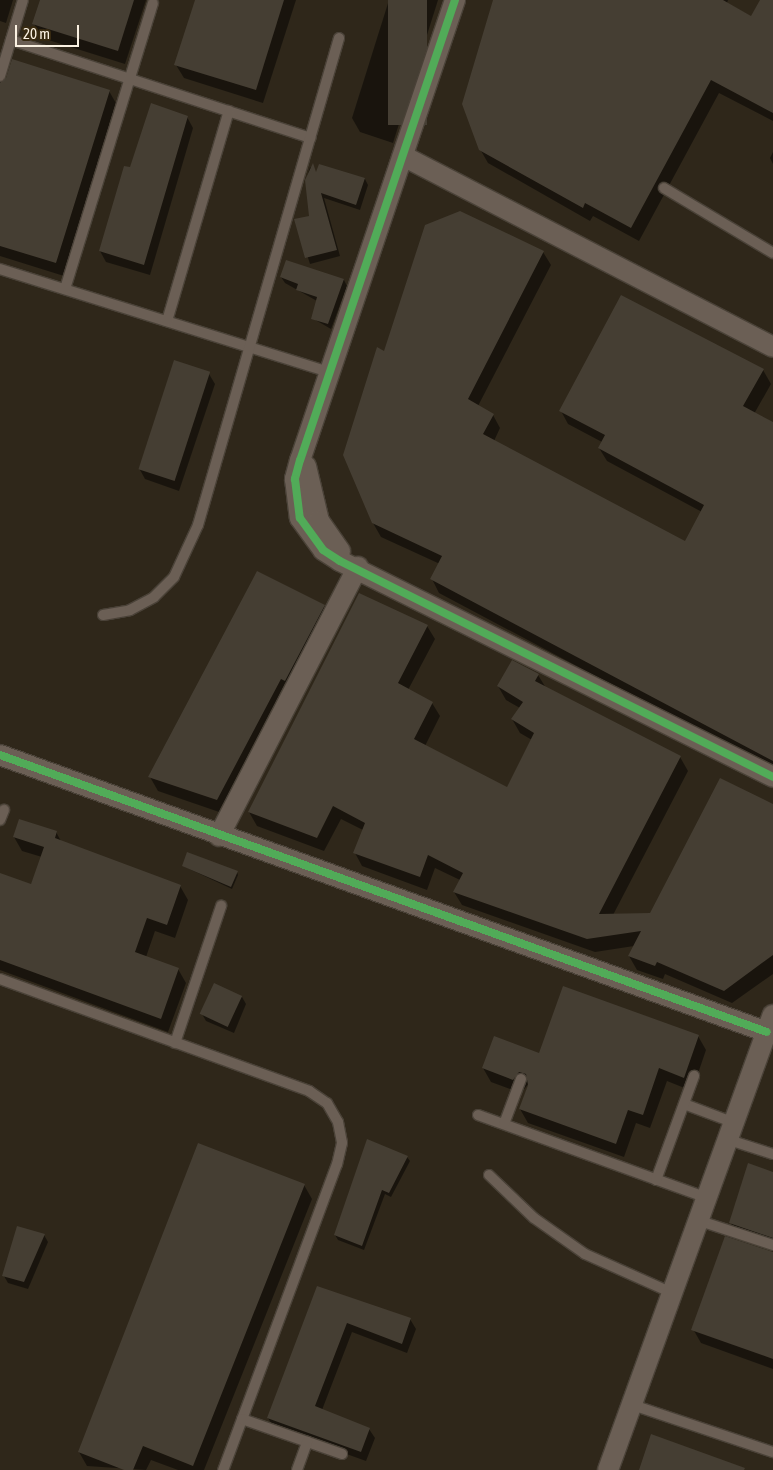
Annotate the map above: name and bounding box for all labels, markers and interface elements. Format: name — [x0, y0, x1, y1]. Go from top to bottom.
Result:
scale bar — [18, 15, 81, 47]
text: 20 m — [23, 25, 50, 42]

